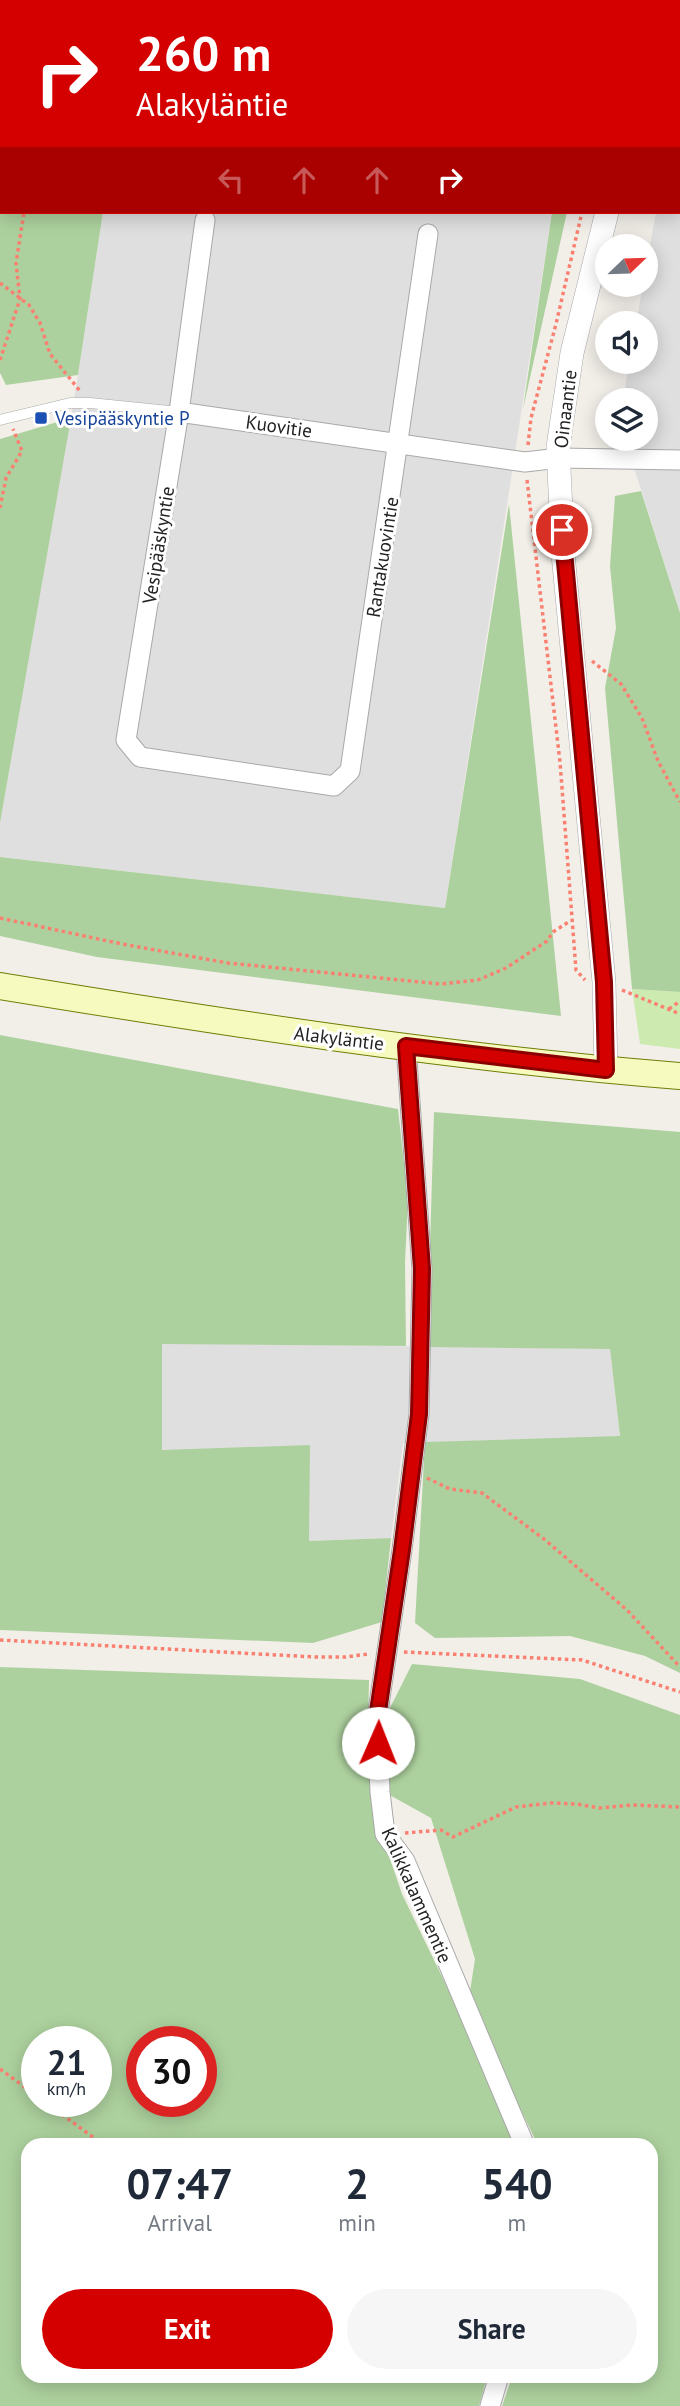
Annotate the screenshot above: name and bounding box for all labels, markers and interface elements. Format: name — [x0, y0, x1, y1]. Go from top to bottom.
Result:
text: 260 m — [136, 21, 271, 85]
icon: right — [21, 28, 112, 119]
text: Alakyläntie — [136, 83, 288, 125]
icon: left — [212, 161, 250, 199]
icon: ahead — [285, 161, 323, 199]
icon: ahead — [358, 161, 396, 199]
icon: right — [431, 161, 469, 199]
north arrow — [595, 234, 658, 298]
map controls — [595, 234, 658, 451]
button: sound — [595, 311, 658, 374]
street label: Oinaantie — [548, 368, 582, 450]
button: layers — [595, 388, 658, 451]
place label: Vesipääskyntie P — [54, 406, 190, 430]
street label: Kuovitie — [244, 409, 314, 443]
marker: Vesipääskyntie P — [33, 410, 49, 426]
street label: Vesipääskyntie — [137, 484, 179, 607]
street label: Rantakuovintie — [361, 495, 403, 619]
pin — [532, 500, 592, 560]
icon: arrive — [543, 511, 581, 549]
street label: Alakyläntie — [293, 1021, 385, 1055]
position arrow — [341, 1706, 415, 1780]
street label: Kalikkalammentie — [376, 1824, 458, 1966]
speed limit sign: 30 — [126, 2026, 217, 2117]
text: 21 — [47, 2039, 86, 2085]
text: km/h — [47, 2077, 86, 2100]
text: 07:47 — [126, 2156, 233, 2211]
text: 2 — [345, 2156, 369, 2211]
text: 540 — [481, 2156, 553, 2211]
text: Arrival — [147, 2208, 212, 2237]
text: min — [338, 2208, 376, 2237]
text: m — [508, 2208, 526, 2237]
button: Exit — [42, 2289, 333, 2369]
button: Share — [347, 2289, 637, 2369]

